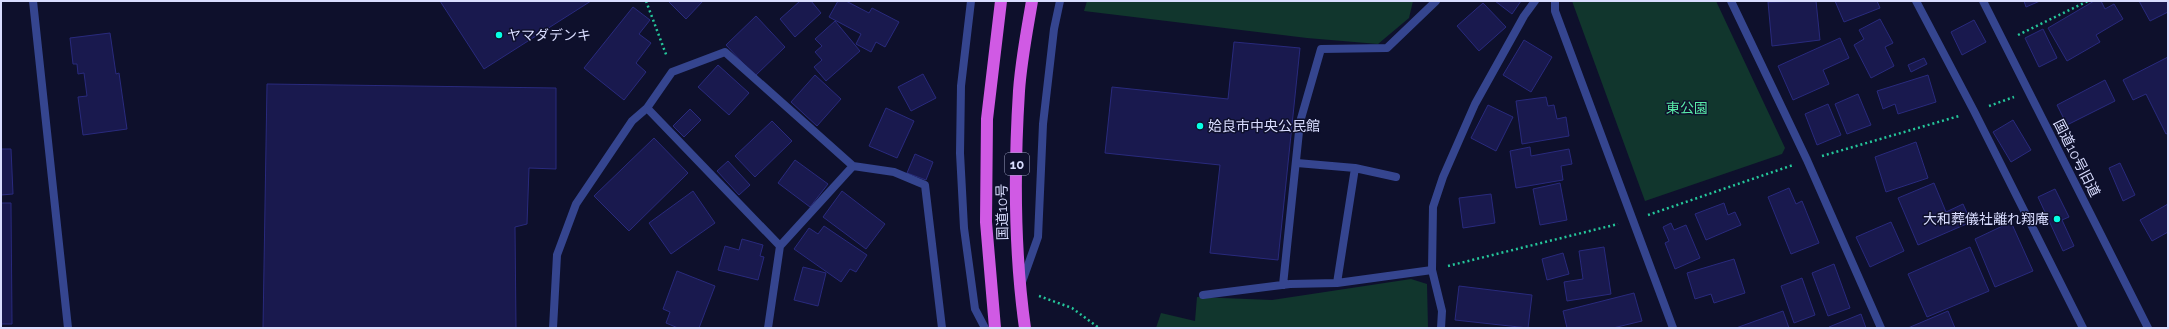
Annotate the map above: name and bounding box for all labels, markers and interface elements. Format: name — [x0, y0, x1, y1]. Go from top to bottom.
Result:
place label: ヤマダデンキ — [507, 27, 591, 43]
marker: ヤマダデンキ — [494, 30, 504, 40]
park label: 東公園 — [1666, 100, 1708, 116]
street label: 国道10号旧道 — [2051, 117, 2103, 199]
place label: 姶良市中央公民館 — [1208, 118, 1320, 134]
marker: 姶良市中央公民館 — [1195, 121, 1205, 131]
road number: 10 — [1005, 153, 1029, 175]
street label: 国道10号 — [994, 184, 1010, 240]
place label: 大和葬儀社離れ翔庵 — [1923, 211, 2049, 227]
marker: 大和葬儀社離れ翔庵 — [2052, 214, 2062, 224]

